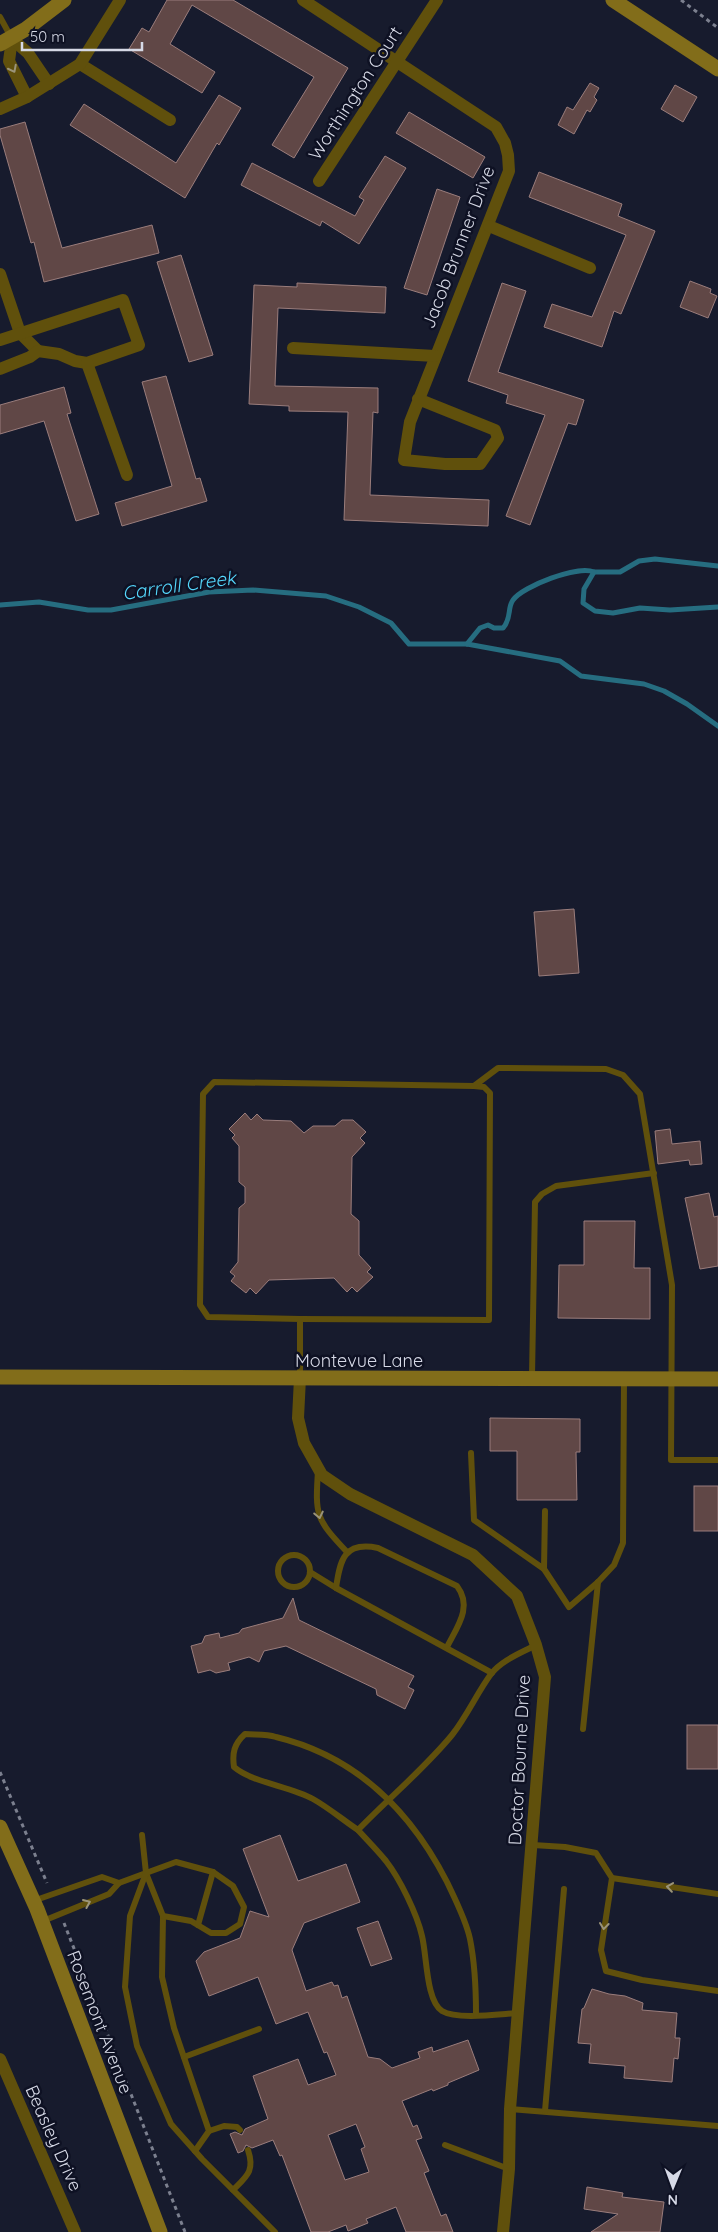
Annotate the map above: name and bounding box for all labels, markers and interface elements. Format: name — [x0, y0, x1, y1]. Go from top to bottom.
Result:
scale bar — [22, 20, 142, 52]
street label: Worthington Court — [303, 22, 407, 164]
text: 50 m — [30, 27, 65, 46]
one-way arrow — [7, 64, 17, 73]
street label: Jacob Brunner Drive — [416, 162, 500, 332]
water label: Carroll Creek — [121, 565, 239, 605]
street label: Montevue Lane — [295, 1349, 423, 1372]
one-way arrow — [314, 1510, 324, 1519]
street label: Doctor Bourne Drive — [503, 1674, 535, 1846]
one-way arrow — [665, 1882, 674, 1892]
one-way arrow — [82, 1899, 90, 1909]
one-way arrow — [599, 1922, 610, 1930]
street label: Rosemont Avenue — [62, 1947, 138, 2097]
street label: Beasley Drive — [20, 2081, 88, 2195]
north arrow — [648, 2162, 698, 2212]
text: N — [667, 2191, 678, 2209]

